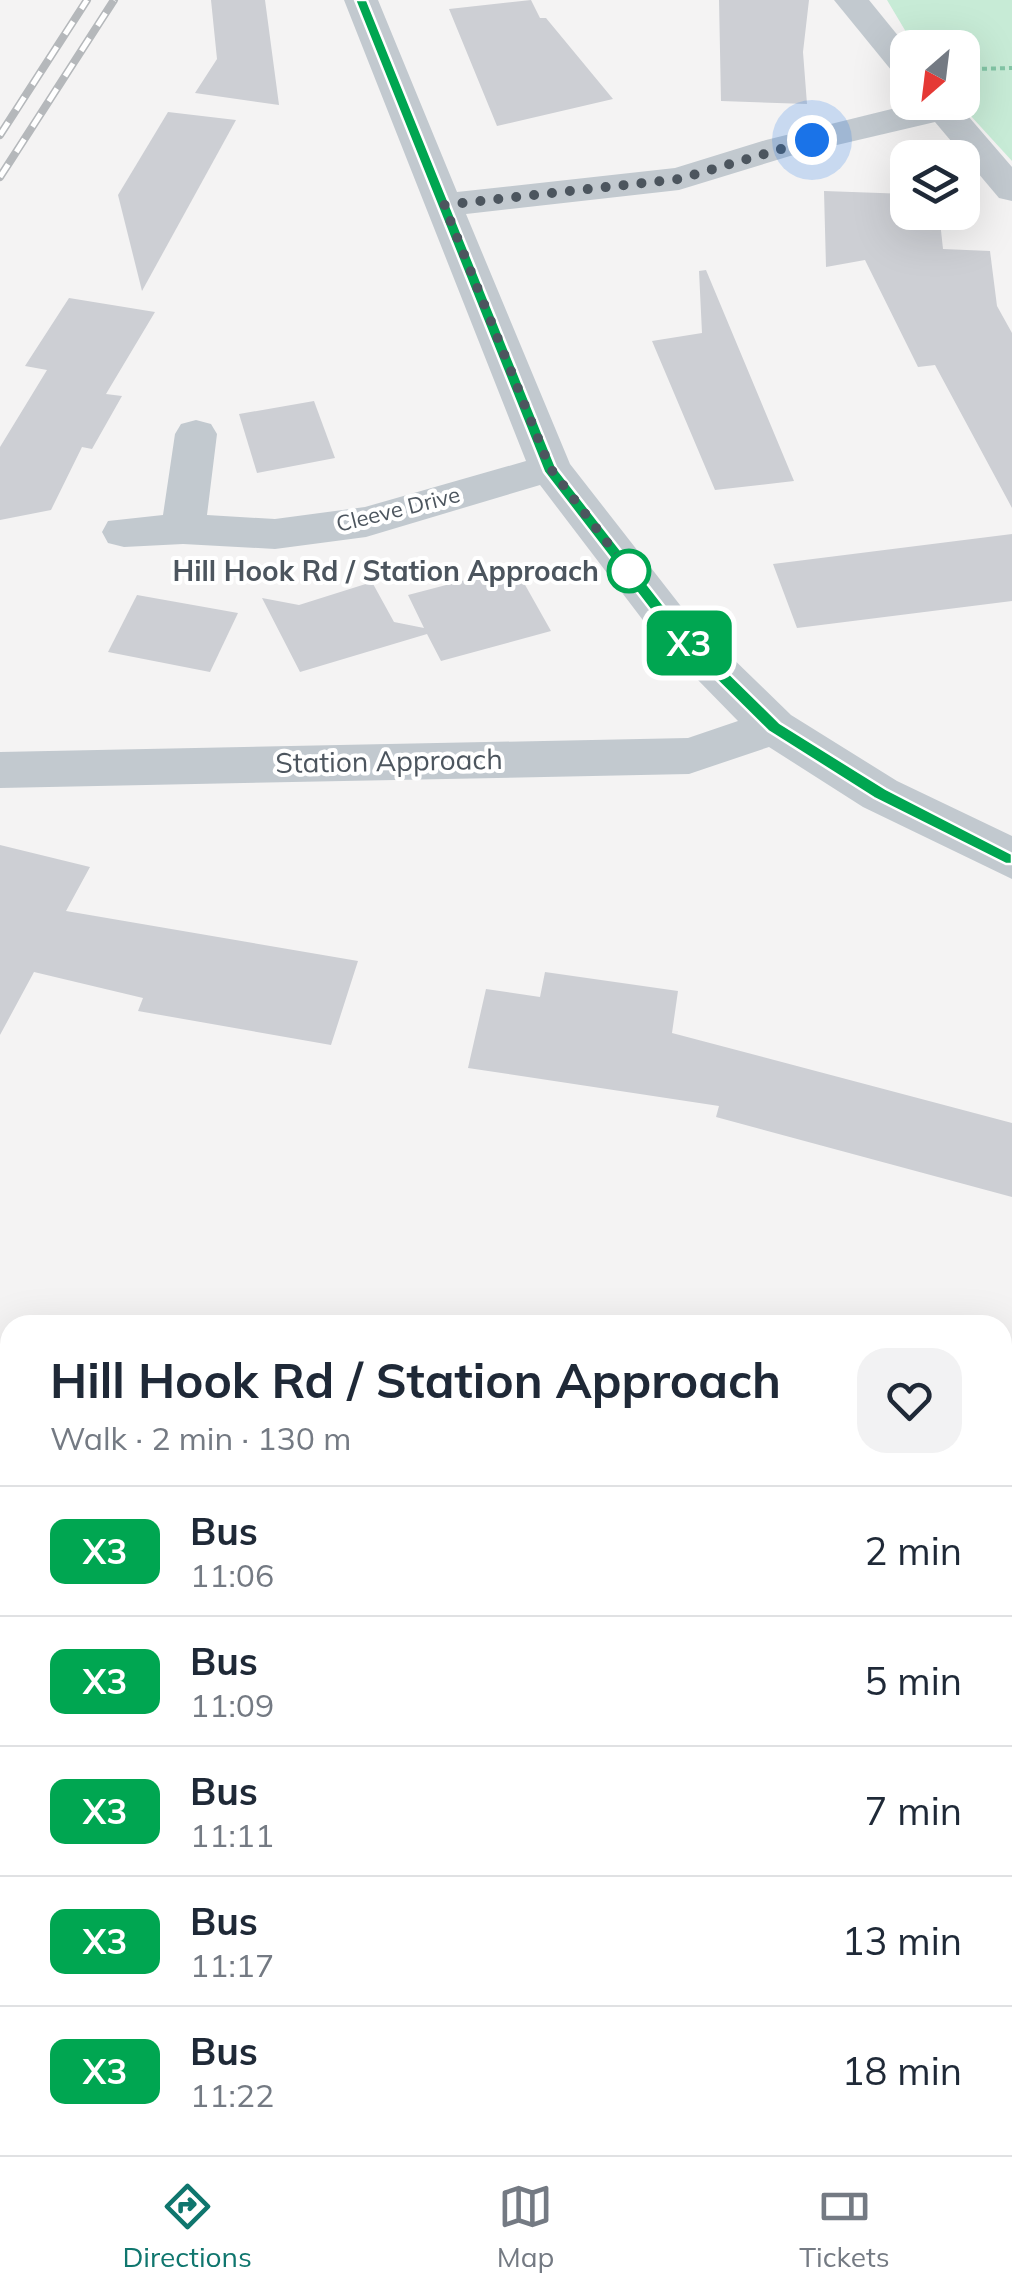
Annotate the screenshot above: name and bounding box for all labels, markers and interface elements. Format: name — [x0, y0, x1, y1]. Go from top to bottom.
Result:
north arrow — [890, 30, 980, 120]
map controls — [890, 30, 980, 230]
your location — [787, 115, 837, 165]
button: layers — [890, 140, 980, 230]
street label: Cleeve Drive — [333, 480, 463, 538]
marker: Hill Hook Rd / Station Approach — [608, 550, 650, 592]
place label: Hill Hook Rd / Station Approach — [173, 553, 599, 588]
line badge: X3 — [644, 610, 734, 676]
text: X3 — [667, 621, 711, 665]
street label: Station Approach — [275, 741, 503, 780]
button: heart — [857, 1348, 962, 1453]
text: Hill Hook Rd / Station Approach — [50, 1350, 781, 1410]
text: Walk · 2 min · 130 m — [50, 1418, 351, 1458]
text: Bus — [190, 1507, 258, 1555]
text: 2 min — [865, 1527, 962, 1575]
text: X3 — [83, 1529, 127, 1573]
text: 11:06 — [190, 1555, 274, 1595]
text: Bus — [190, 1637, 258, 1685]
text: 5 min — [865, 1657, 962, 1705]
text: X3 — [83, 1659, 127, 1703]
text: 11:09 — [190, 1685, 274, 1725]
text: Bus — [190, 1767, 258, 1815]
text: 7 min — [865, 1787, 962, 1835]
text: X3 — [83, 1789, 127, 1833]
text: 11:11 — [190, 1815, 274, 1855]
text: Bus — [190, 1897, 258, 1945]
text: 13 min — [842, 1917, 962, 1965]
text: X3 — [83, 1919, 127, 1963]
text: 11:17 — [190, 1945, 274, 1985]
text: Bus — [190, 2027, 258, 2075]
text: 18 min — [842, 2047, 962, 2095]
text: X3 — [83, 2049, 127, 2093]
text: 11:22 — [190, 2075, 274, 2115]
tab: Directions — [122, 2179, 252, 2274]
tab: Map — [497, 2179, 554, 2274]
tab: Tickets — [799, 2179, 890, 2274]

